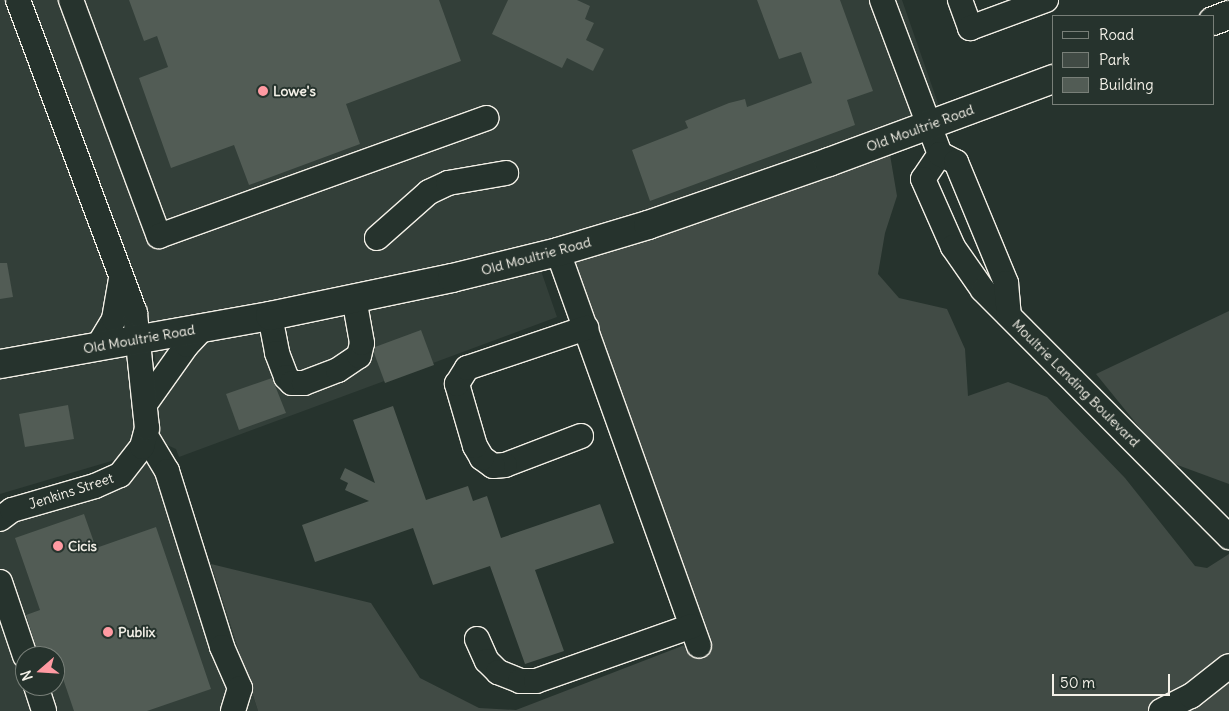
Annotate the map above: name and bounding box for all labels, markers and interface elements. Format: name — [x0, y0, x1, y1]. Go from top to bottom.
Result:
legend — [1052, 15, 1214, 105]
text: Road — [1099, 25, 1134, 44]
text: Park — [1099, 50, 1130, 69]
text: Building — [1099, 75, 1154, 94]
place label: Lowe's — [273, 83, 316, 99]
marker: Lowe's — [257, 85, 269, 97]
street label: Old Moultrie Road — [864, 101, 976, 155]
street label: Old Moultrie Road — [479, 233, 593, 279]
street label: Moultrie Landing Boulevard — [1009, 316, 1143, 450]
street label: Old Moultrie Road — [82, 321, 196, 357]
street label: Jenkins Street — [26, 469, 116, 513]
place label: Cicis — [68, 538, 97, 554]
marker: Cicis — [52, 540, 64, 552]
place label: Publix — [118, 624, 155, 640]
marker: Publix — [102, 626, 114, 638]
north arrow — [15, 646, 65, 696]
scale bar — [1054, 664, 1172, 696]
text: N — [17, 668, 37, 683]
text: 50 m — [1060, 673, 1095, 692]

